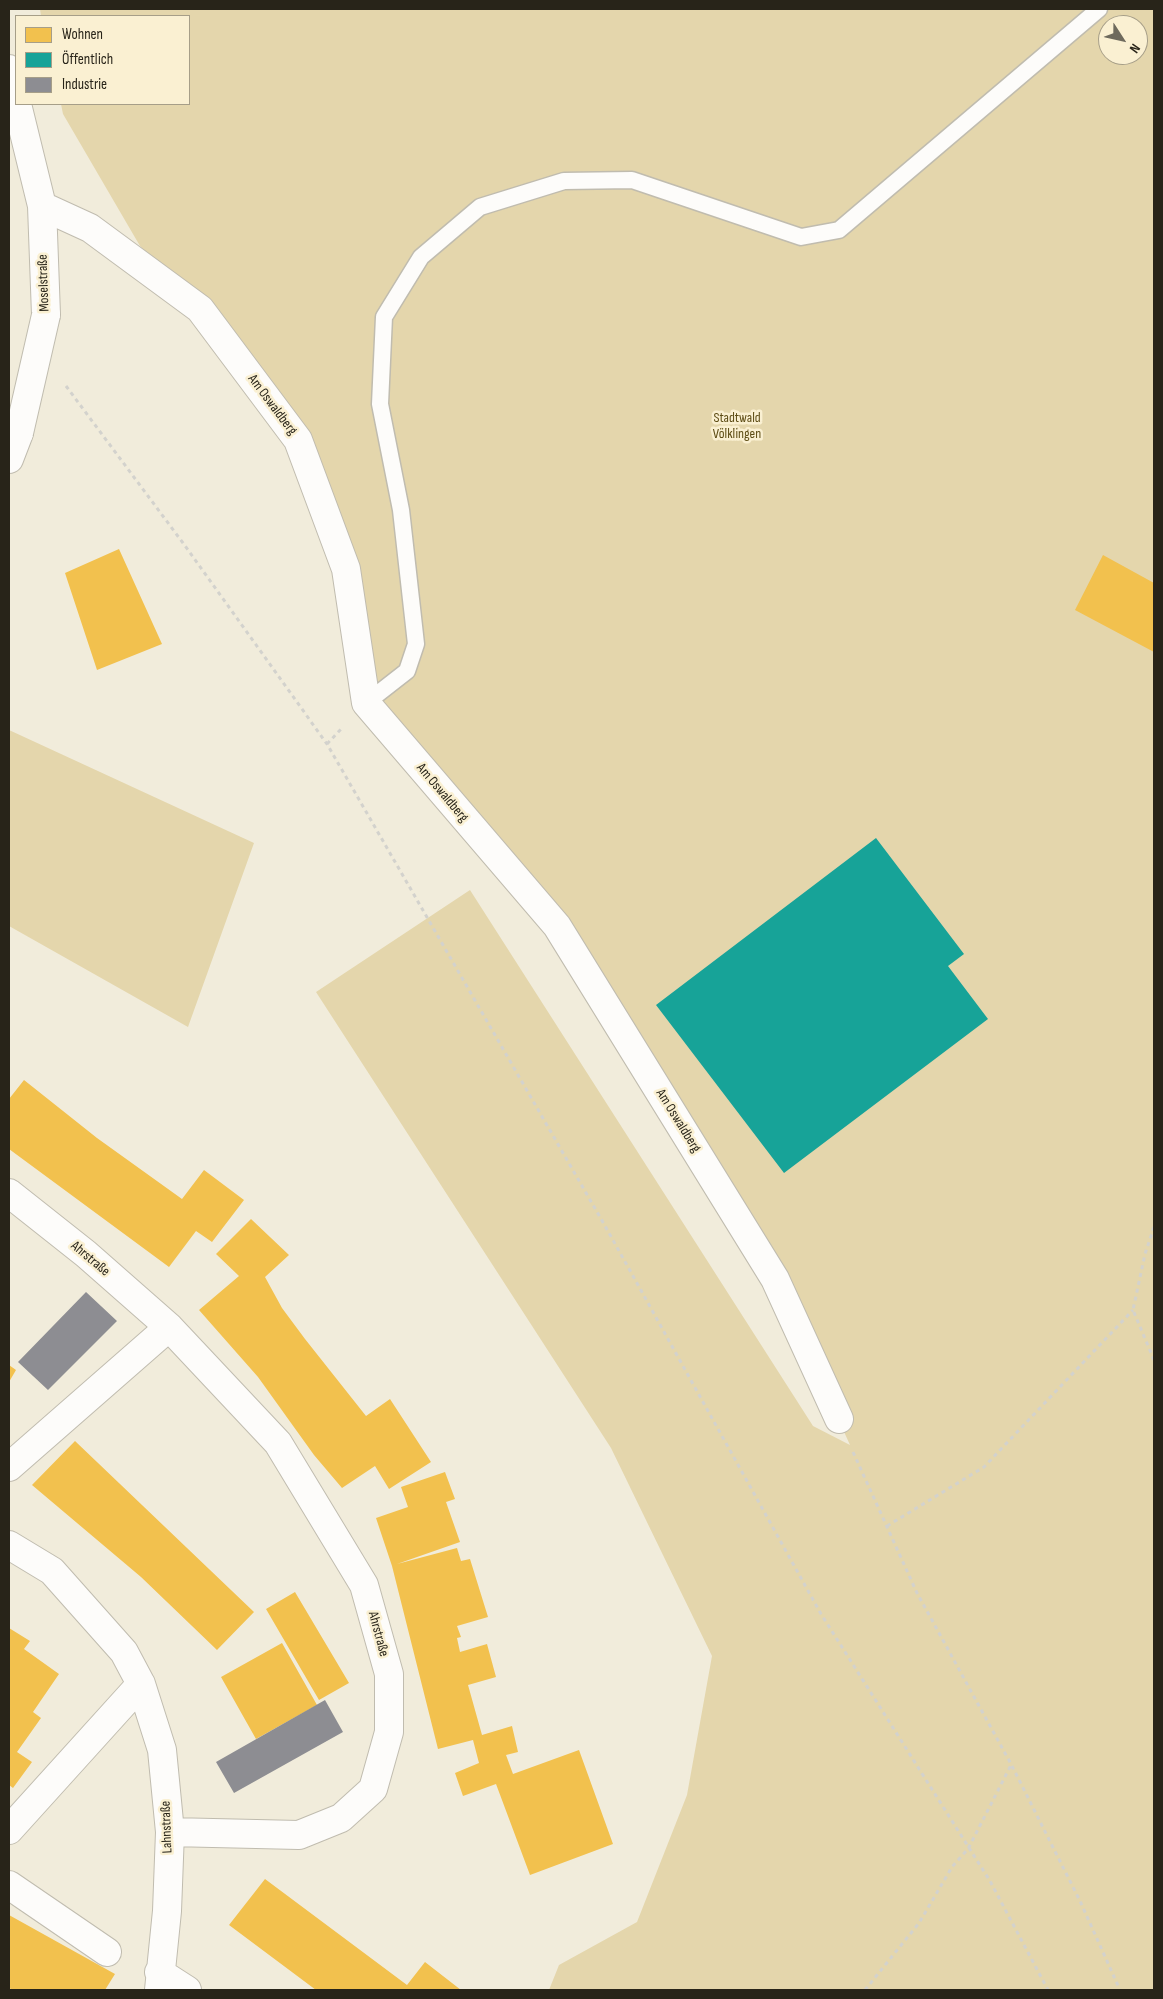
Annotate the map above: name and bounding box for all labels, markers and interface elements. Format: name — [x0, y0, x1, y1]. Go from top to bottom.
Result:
legend — [15, 15, 190, 105]
north arrow — [1098, 15, 1148, 65]
text: Wohnen — [62, 25, 103, 44]
text: N — [1126, 40, 1144, 56]
text: Öffentlich — [62, 50, 113, 69]
text: Industrie — [62, 75, 107, 94]
street label: Moselstraße — [35, 254, 53, 312]
street label: Am Oswaldberg — [244, 371, 300, 439]
park label: Stadtwald Völklingen — [713, 410, 761, 442]
street label: Am Oswaldberg — [413, 760, 471, 826]
street label: Am Oswaldberg — [652, 1086, 704, 1156]
street label: Ahrstraße — [67, 1238, 113, 1280]
street label: Ahrstraße — [364, 1610, 392, 1658]
street label: Lahnstraße — [158, 1800, 176, 1854]

